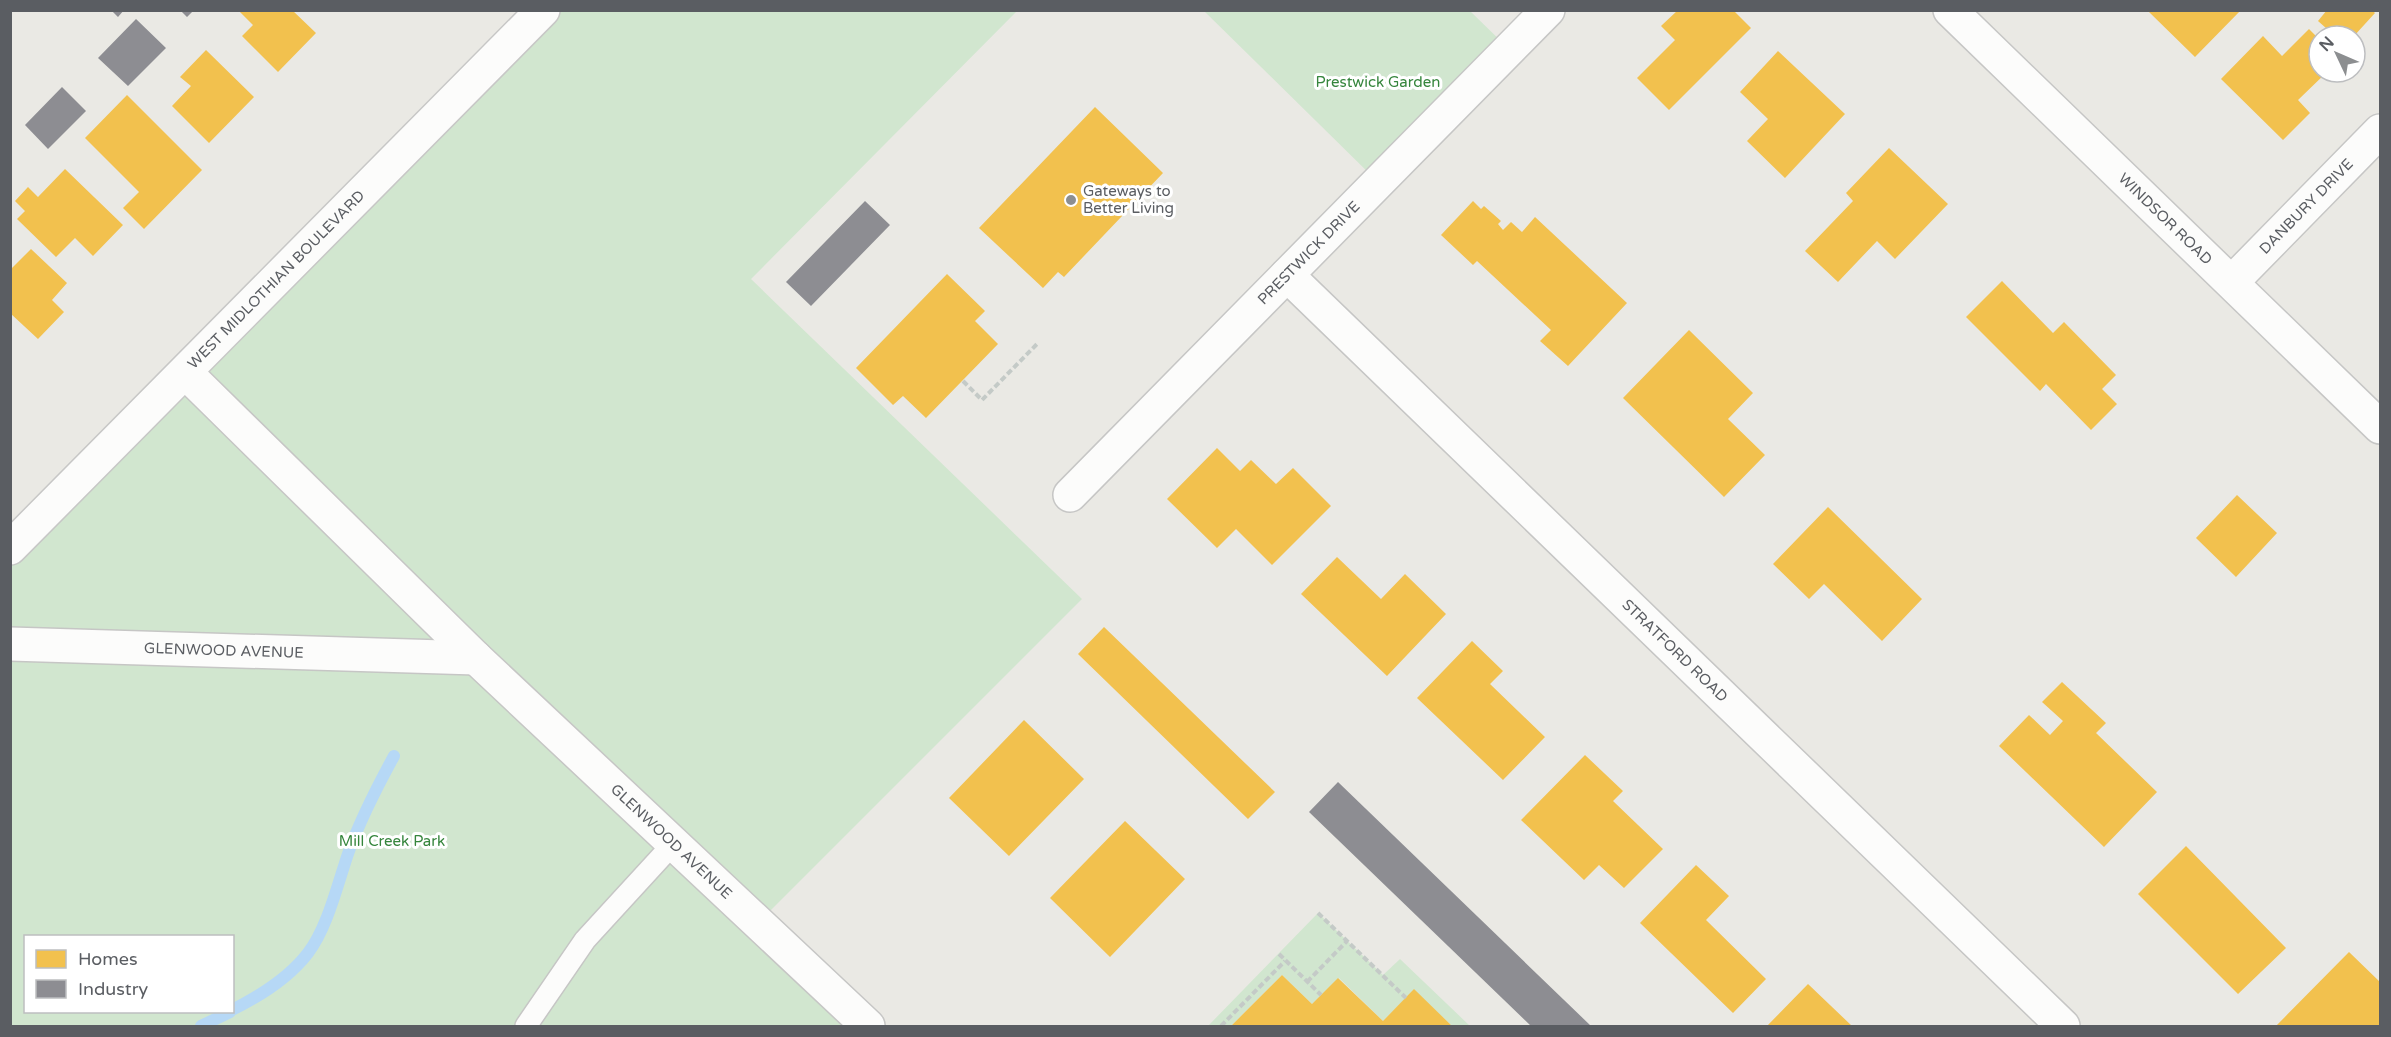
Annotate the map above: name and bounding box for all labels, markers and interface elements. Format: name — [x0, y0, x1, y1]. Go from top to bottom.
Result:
north arrow — [2307, 24, 2367, 84]
text: N — [2315, 33, 2339, 56]
park label: Prestwick Garden — [1316, 73, 1440, 91]
street label: DANBURY DRIVE — [2255, 155, 2357, 258]
street label: WINDSOR ROAD — [2115, 169, 2216, 268]
place label: Gateways to Better Living — [1083, 182, 1174, 217]
street label: WEST MIDLOTHIAN BOULEVARD — [184, 186, 368, 372]
marker: Gateways to Better Living — [1064, 193, 1078, 207]
street label: PRESTWICK DRIVE — [1254, 197, 1364, 308]
street label: STRATFORD ROAD — [1619, 595, 1732, 706]
street label: GLENWOOD AVENUE — [144, 639, 304, 662]
street label: GLENWOOD AVENUE — [607, 780, 736, 903]
park label: Mill Creek Park — [339, 832, 445, 850]
legend — [24, 935, 234, 1013]
text: Homes — [78, 948, 138, 970]
text: Industry — [78, 978, 149, 1000]

